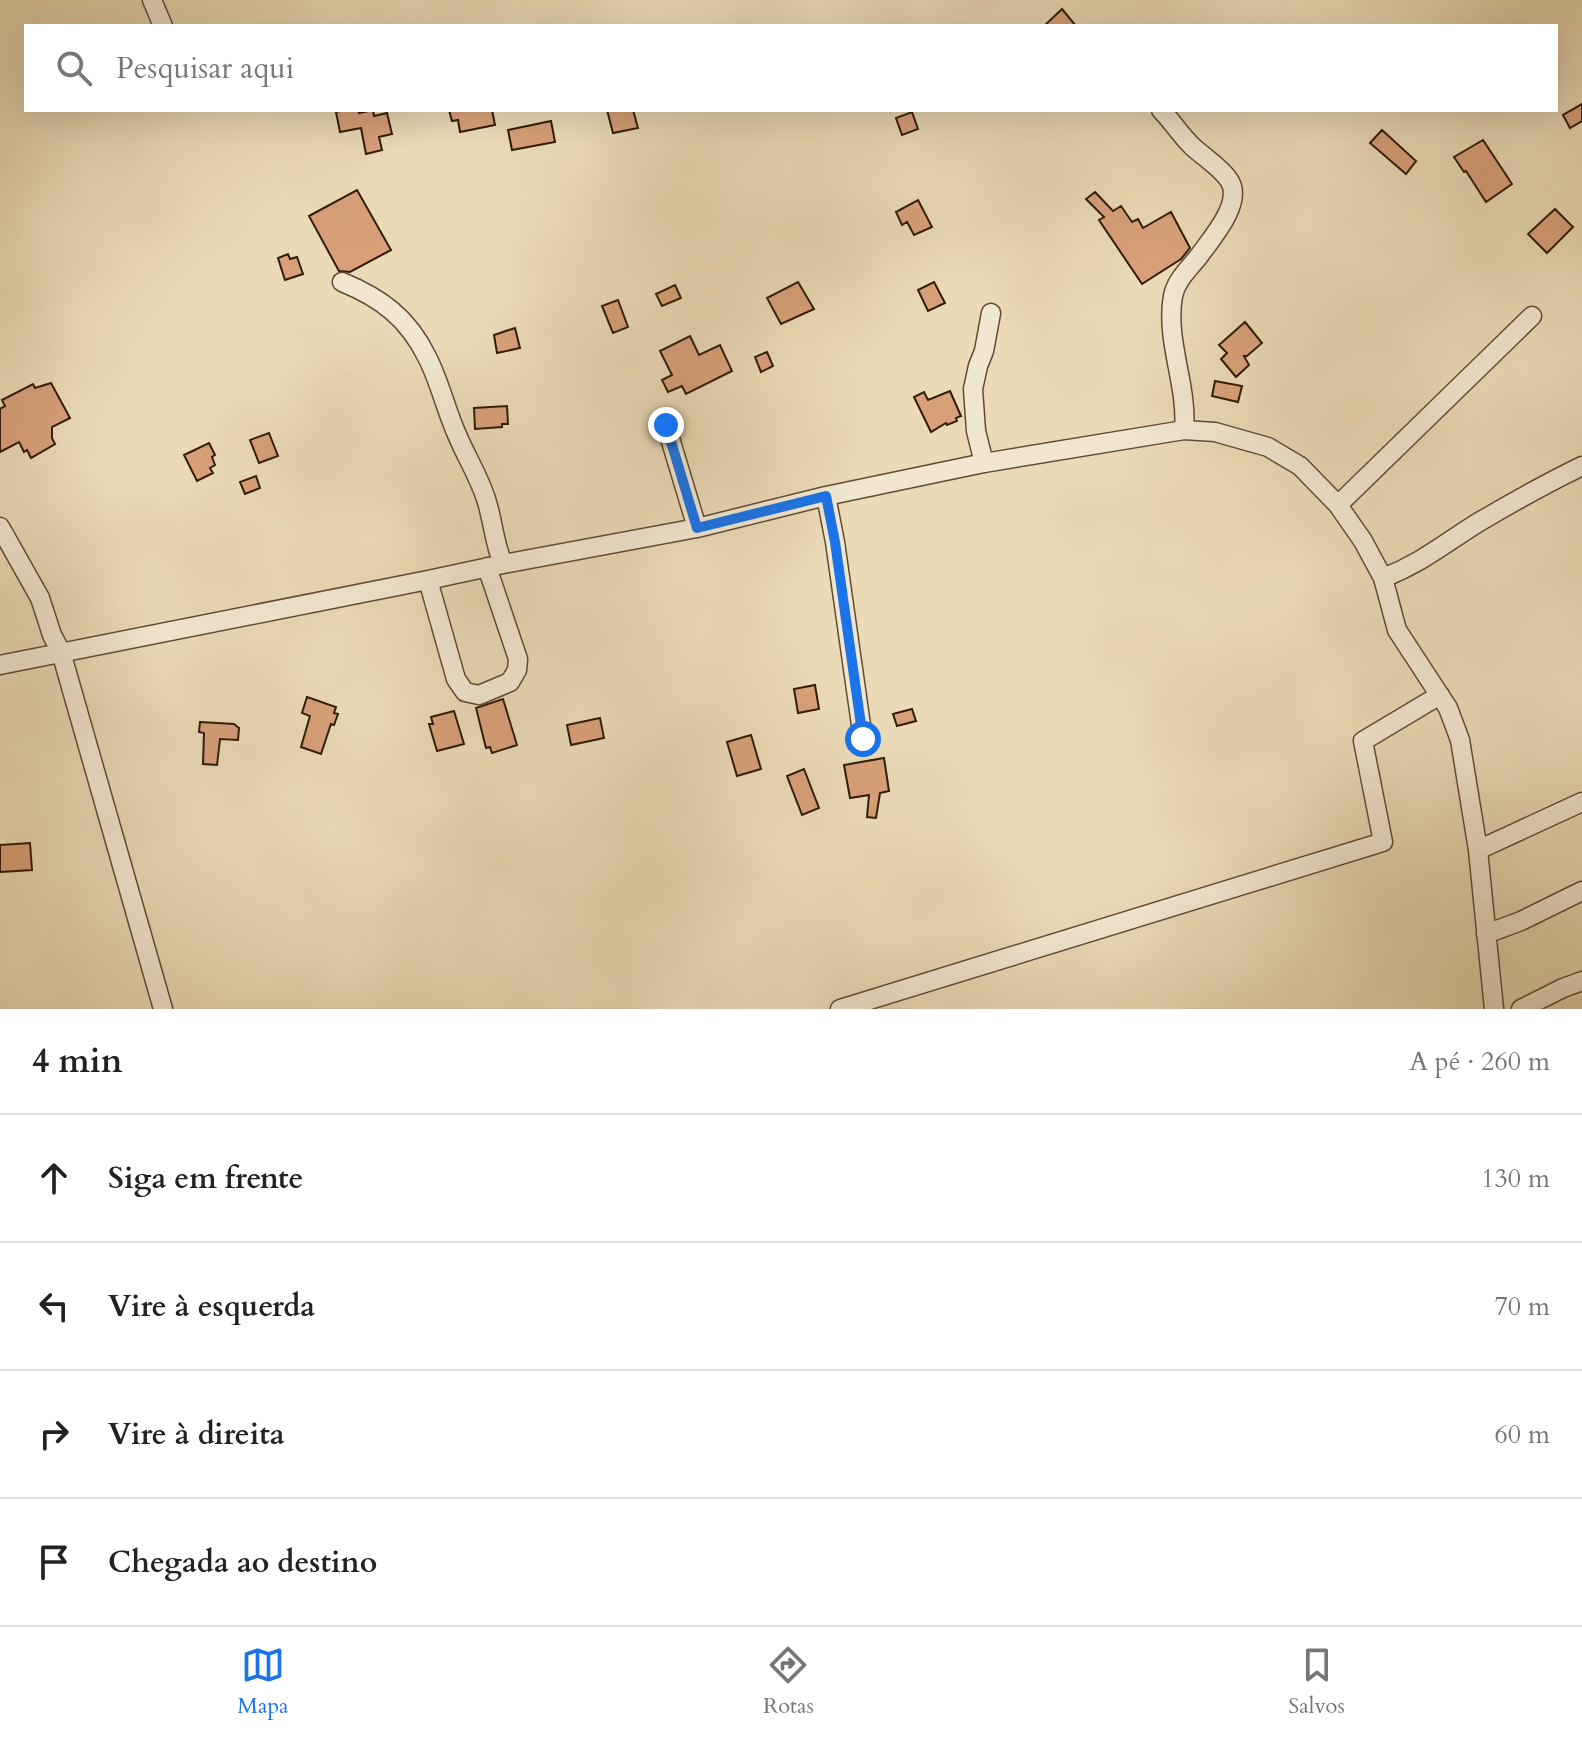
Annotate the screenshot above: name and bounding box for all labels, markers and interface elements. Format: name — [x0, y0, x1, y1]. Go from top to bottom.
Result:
search box — [24, 24, 1558, 112]
icon: search — [52, 46, 96, 90]
text: Pesquisar aqui — [116, 48, 294, 89]
route end — [648, 407, 684, 443]
route start — [845, 721, 881, 757]
text: 4 min — [32, 1038, 123, 1084]
text: A pé · 260 m — [1409, 1044, 1550, 1079]
icon: ahead — [32, 1156, 76, 1200]
text: Siga em frente — [108, 1158, 303, 1199]
text: 130 m — [1481, 1161, 1550, 1196]
icon: left — [32, 1284, 76, 1328]
text: Vire à esquerda — [108, 1286, 315, 1327]
text: 70 m — [1494, 1289, 1550, 1324]
icon: right — [32, 1412, 76, 1456]
text: Vire à direita — [108, 1414, 285, 1455]
text: 60 m — [1494, 1417, 1550, 1452]
icon: arrive — [32, 1540, 76, 1584]
text: Chegada ao destino — [108, 1542, 377, 1583]
tab: Mapa — [237, 1643, 289, 1721]
tab: Rotas — [763, 1643, 814, 1721]
tab: Salvos — [1288, 1643, 1345, 1721]

